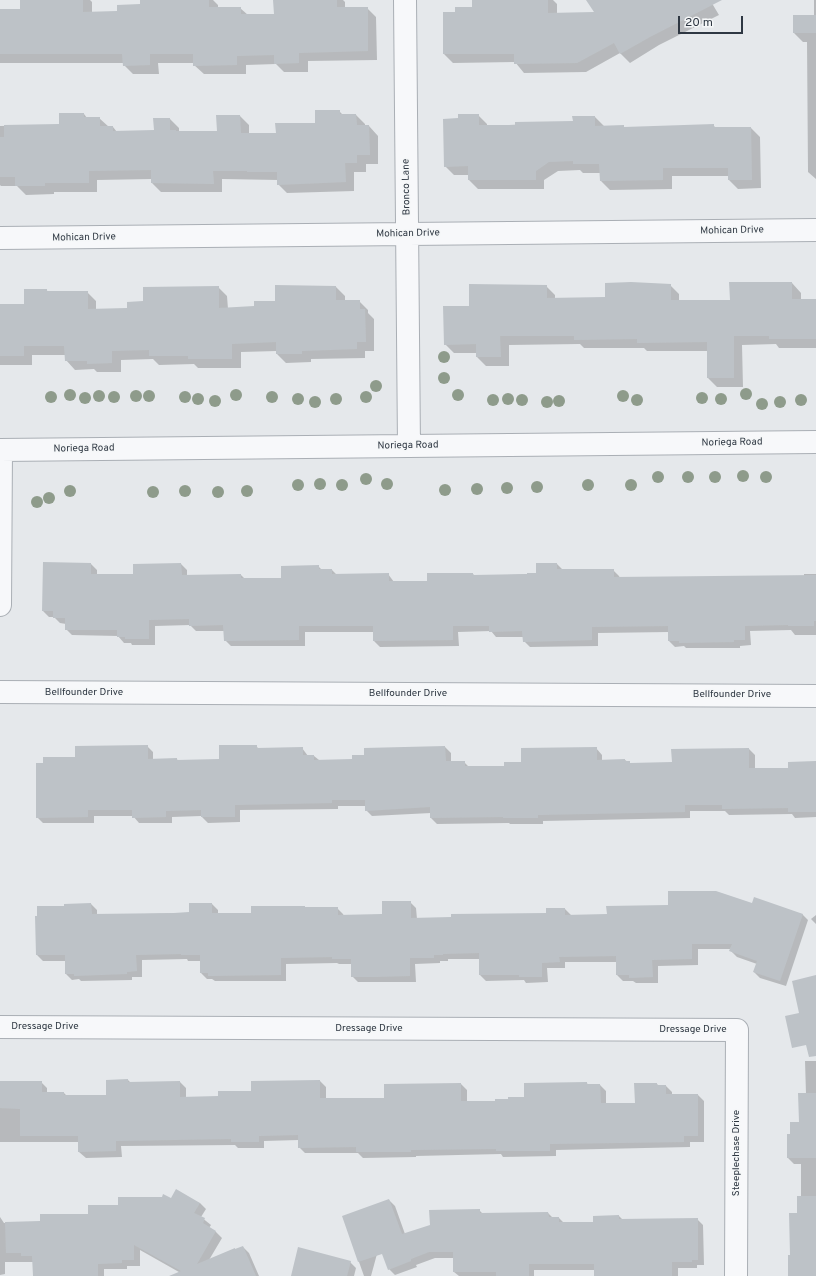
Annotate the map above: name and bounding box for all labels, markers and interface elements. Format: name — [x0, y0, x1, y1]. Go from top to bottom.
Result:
scale bar — [680, 8, 745, 34]
text: 20 m — [685, 15, 713, 31]
street label: Bronco Lane — [401, 159, 413, 215]
street label: Mohican Drive — [700, 224, 764, 238]
street label: Mohican Drive — [376, 227, 440, 241]
street label: Mohican Drive — [52, 231, 116, 245]
street label: Noriega Road — [701, 436, 763, 450]
street label: Noriega Road — [377, 439, 439, 453]
street label: Noriega Road — [53, 442, 115, 456]
street label: Bellfounder Drive — [45, 687, 123, 699]
street label: Bellfounder Drive — [369, 688, 447, 700]
street label: Bellfounder Drive — [693, 689, 771, 701]
street label: Dressage Drive — [11, 1021, 79, 1033]
street label: Dressage Drive — [335, 1023, 403, 1035]
street label: Dressage Drive — [659, 1024, 727, 1036]
street label: Steeplechase Drive — [731, 1110, 743, 1196]

